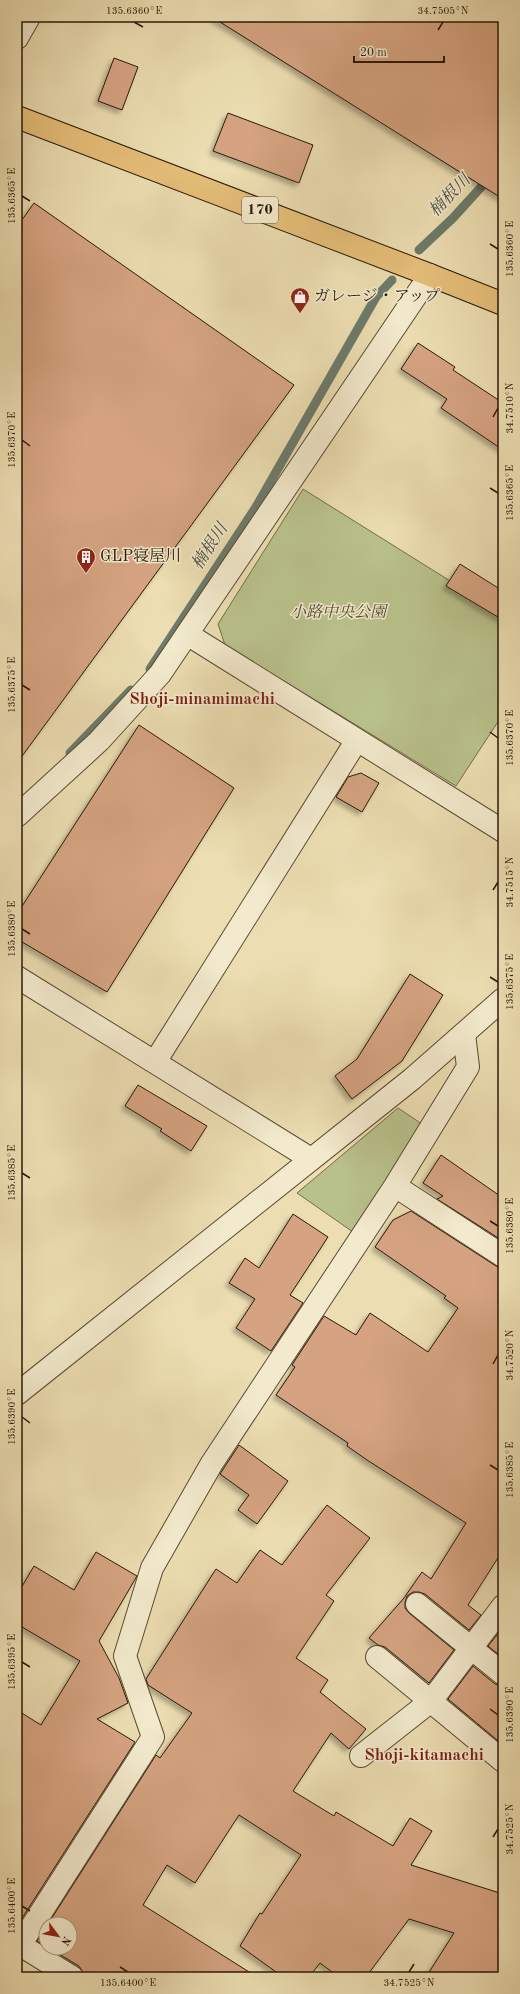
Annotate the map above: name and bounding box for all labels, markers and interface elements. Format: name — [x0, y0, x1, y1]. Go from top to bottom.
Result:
text: 135.6360°E — [106, 6, 162, 16]
text: 34.7505°N — [417, 6, 469, 16]
scale bar — [354, 38, 444, 64]
text: 20 m — [360, 47, 387, 59]
text: 135.6365°E — [7, 168, 17, 224]
water label: 楠根川 — [425, 169, 475, 220]
road number: 170 — [242, 197, 278, 223]
text: 135.6360°E — [505, 221, 515, 277]
shop icon: ガレージ・アップ — [289, 286, 311, 314]
place label: ガレージ・アップ — [314, 288, 441, 305]
text: 34.7510°N — [505, 382, 515, 434]
text: 135.6370°E — [7, 412, 17, 468]
text: 135.6365°E — [505, 465, 515, 521]
water label: 楠根川 — [187, 518, 232, 573]
building icon: GLP寝屋川 — [75, 546, 97, 574]
place label: GLP寝屋川 — [100, 547, 181, 565]
park label: 小路中央公園 — [290, 603, 389, 621]
text: 135.6375°E — [7, 657, 17, 713]
district label: Shoji-minamimachi — [129, 691, 275, 708]
text: 135.6370°E — [505, 710, 515, 766]
text: 34.7515°N — [505, 856, 515, 908]
text: 135.6380°E — [7, 901, 17, 957]
text: 135.6375°E — [505, 954, 515, 1010]
text: 135.6385°E — [7, 1145, 17, 1201]
text: 135.6380°E — [505, 1198, 515, 1254]
text: 34.7520°N — [505, 1329, 515, 1381]
text: 135.6390°E — [7, 1389, 17, 1445]
text: 135.6385°E — [505, 1442, 515, 1498]
text: 135.6395°E — [7, 1634, 17, 1690]
text: 135.6390°E — [505, 1687, 515, 1743]
district label: Shoji-kitamachi — [364, 1747, 484, 1764]
text: 34.7525°N — [505, 1803, 515, 1855]
text: 135.6400°E — [7, 1878, 17, 1934]
north arrow — [38, 1916, 78, 1956]
text: N — [58, 1934, 72, 1947]
text: 135.6400°E — [100, 1978, 156, 1988]
text: 34.7525°N — [383, 1978, 435, 1988]

